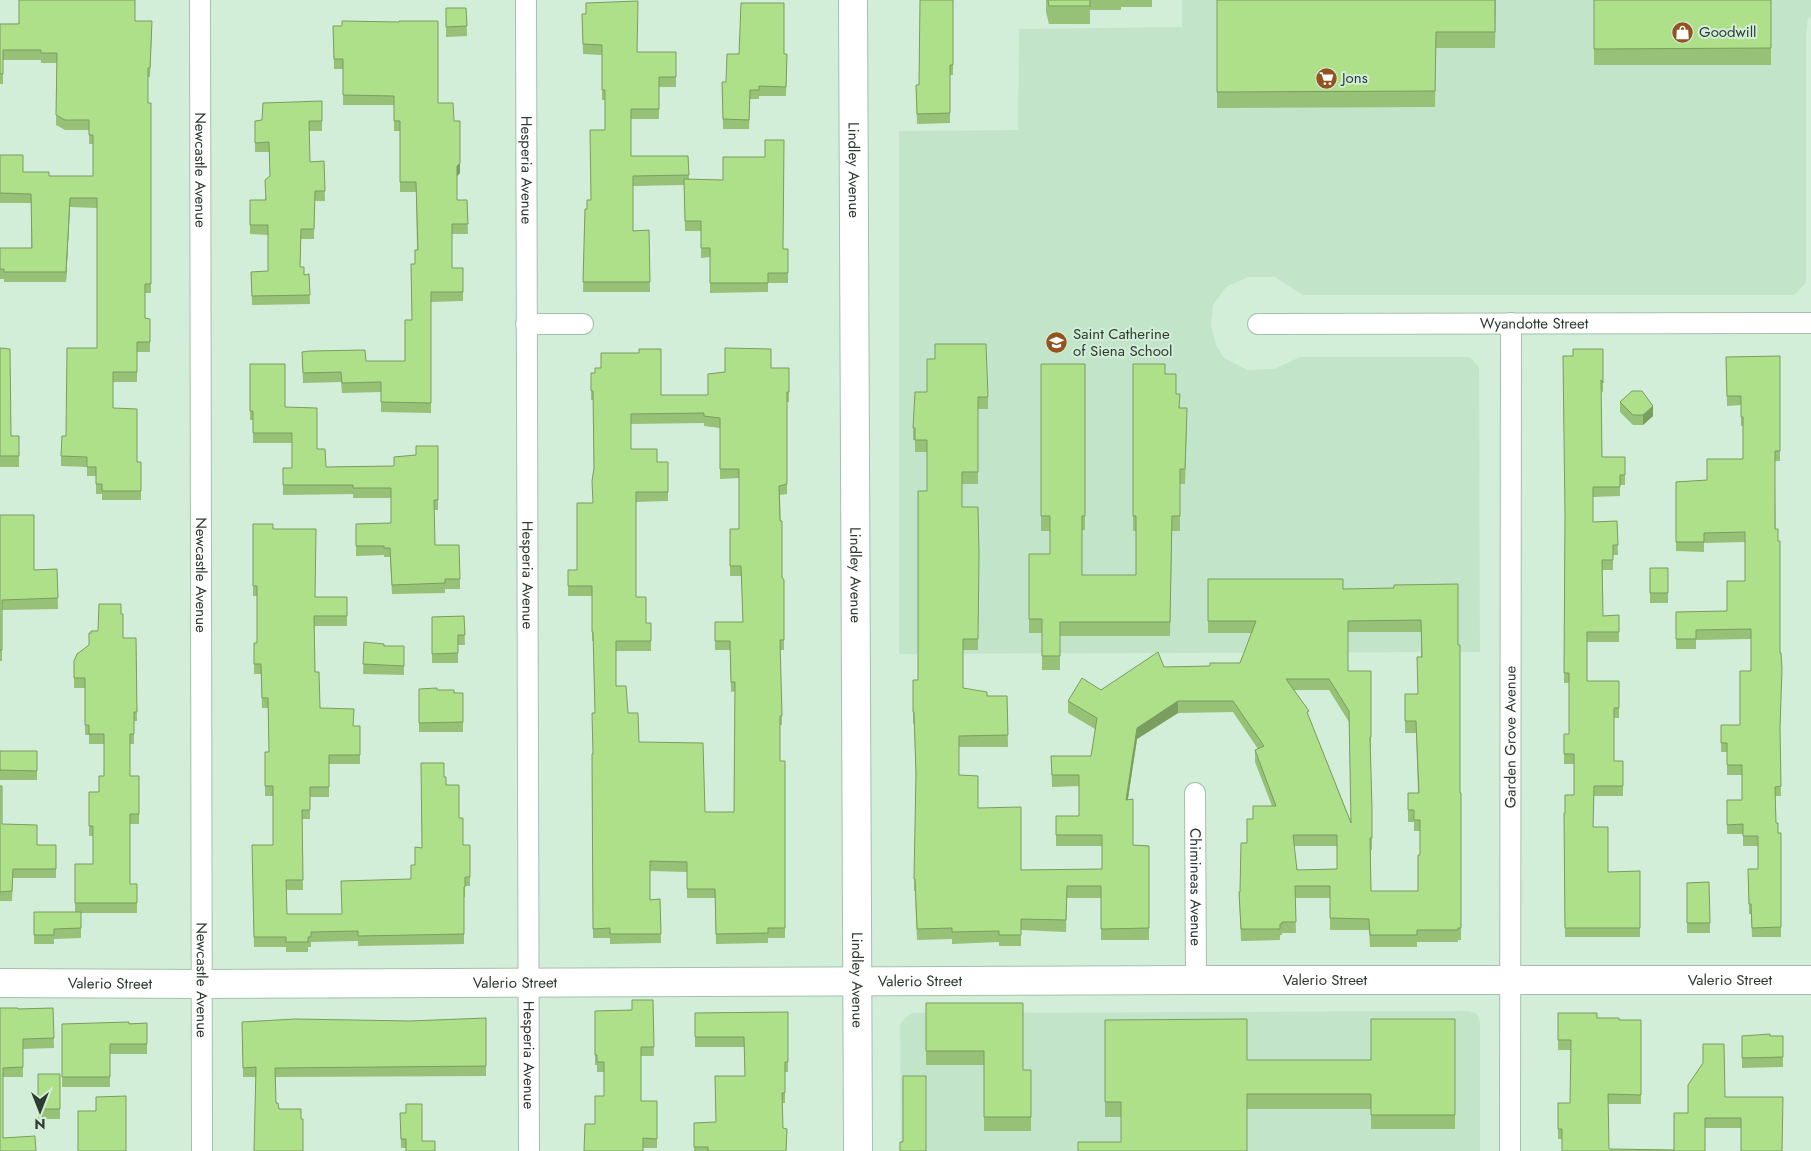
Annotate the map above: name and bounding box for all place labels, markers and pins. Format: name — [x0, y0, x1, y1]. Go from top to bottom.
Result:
shop icon: Goodwill — [1671, 20, 1695, 44]
place label: Goodwill — [1699, 21, 1757, 43]
supermarket icon: Jons — [1314, 66, 1338, 90]
place label: Jons — [1340, 67, 1368, 89]
place label: Saint Catherine of Siena School — [1073, 323, 1173, 362]
school or university icon: Saint Catherine of Siena School — [1045, 331, 1069, 355]

